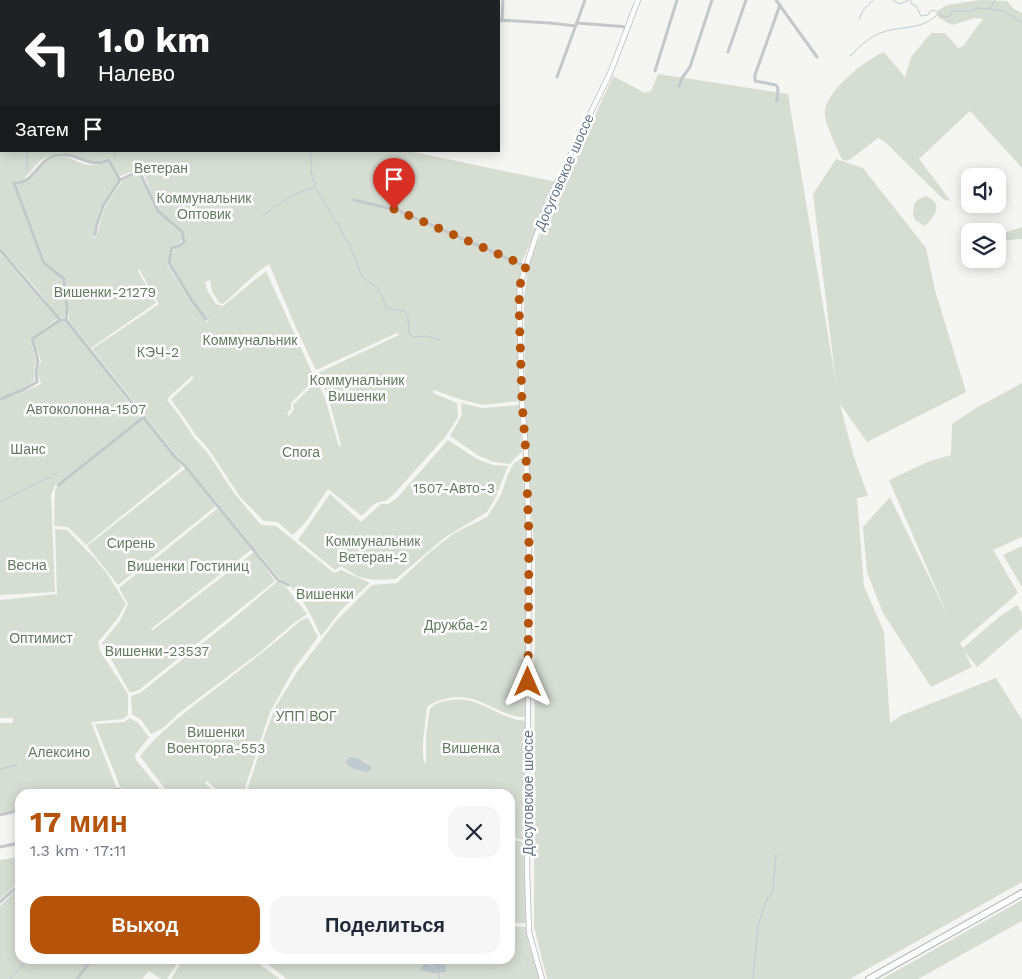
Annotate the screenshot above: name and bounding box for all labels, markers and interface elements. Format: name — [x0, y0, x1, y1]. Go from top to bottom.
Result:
text: 1.0 km — [98, 19, 210, 61]
icon: left — [15, 20, 80, 85]
text: Налево — [98, 61, 175, 86]
street label: Досуговское шоссе — [531, 111, 597, 233]
icon: arrive — [79, 115, 107, 143]
text: Затем — [15, 118, 69, 141]
pin — [373, 158, 415, 209]
park label: Ветеран — [134, 160, 188, 176]
icon: arrive — [380, 165, 408, 193]
map controls — [961, 168, 1006, 268]
button: sound — [961, 168, 1006, 213]
park label: Коммунальник Оптовик — [156, 190, 252, 222]
button: layers — [961, 223, 1006, 268]
park label: Вишенки-21279 — [54, 284, 156, 300]
park label: Коммунальник — [202, 332, 298, 348]
park label: КЭЧ-2 — [137, 344, 179, 360]
park label: Коммунальник Вишенки — [309, 372, 405, 404]
park label: Автоколонна-1507 — [26, 401, 146, 417]
park label: Шанс — [10, 441, 46, 457]
park label: Спога — [282, 444, 320, 460]
park label: 1507-Авто-3 — [413, 480, 495, 496]
park label: Коммунальник Ветеран-2 — [325, 533, 421, 565]
park label: Сирень — [107, 535, 155, 551]
park label: Весна — [7, 557, 47, 573]
park label: Вишенки Гостиниц — [127, 558, 249, 574]
park label: Вишенки — [296, 586, 354, 602]
park label: Дружба-2 — [424, 617, 488, 633]
park label: Оптимист — [9, 630, 73, 646]
park label: Вишенки-23537 — [105, 643, 209, 659]
position arrow — [501, 655, 553, 707]
park label: УПП ВОГ — [275, 708, 337, 724]
park label: Вишенки Военторга-553 — [167, 724, 265, 756]
street label: Досуговское шоссе — [520, 730, 536, 856]
park label: Вишенка — [442, 740, 500, 756]
park label: Алексино — [28, 744, 90, 760]
text: 17 мин — [30, 804, 128, 839]
button: close — [448, 806, 500, 858]
text: 1.3 km · 17:11 — [30, 841, 126, 860]
button: Выход — [30, 896, 260, 954]
button: Поделиться — [270, 896, 500, 954]

